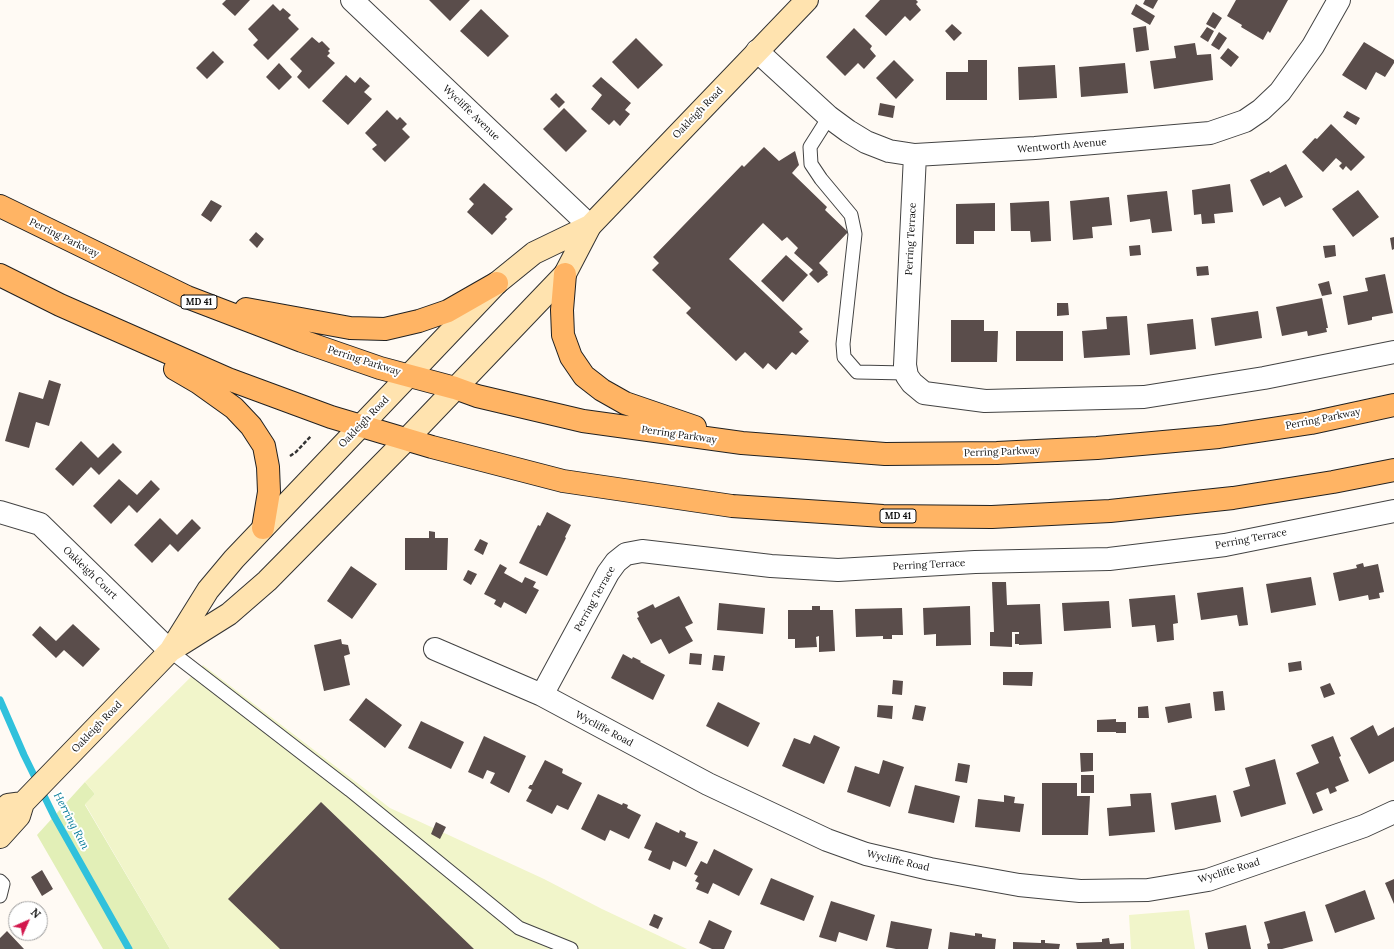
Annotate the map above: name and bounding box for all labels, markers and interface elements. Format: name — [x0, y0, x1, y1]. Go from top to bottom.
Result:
street label: Wycliffe Avenue — [440, 83, 502, 143]
street label: Oakleigh Road — [670, 85, 726, 141]
street label: Wentworth Avenue — [1017, 136, 1107, 156]
street label: Perring Terrace — [903, 202, 919, 276]
street label: Perring Parkway — [27, 216, 101, 260]
road number: MD 41 — [181, 295, 217, 309]
street label: Perring Parkway — [326, 344, 402, 378]
street label: Oakleigh Road — [336, 394, 392, 450]
street label: Perring Parkway — [1284, 406, 1362, 432]
street label: Perring Parkway — [640, 424, 718, 446]
street label: Perring Parkway — [964, 445, 1040, 459]
road number: MD 41 — [880, 509, 916, 523]
street label: Perring Terrace — [1214, 526, 1288, 552]
street label: Oakleigh Court — [60, 544, 120, 602]
street label: Perring Terrace — [892, 557, 966, 573]
street label: Perring Terrace — [572, 564, 618, 634]
street label: Oakleigh Road — [69, 699, 125, 755]
street label: Wycliffe Road — [573, 709, 635, 749]
water label: Herring Run — [50, 790, 92, 852]
street label: Wycliffe Road — [866, 848, 930, 874]
street label: Wycliffe Road — [1197, 856, 1261, 886]
north arrow — [8, 901, 48, 941]
text: N — [28, 905, 44, 921]

